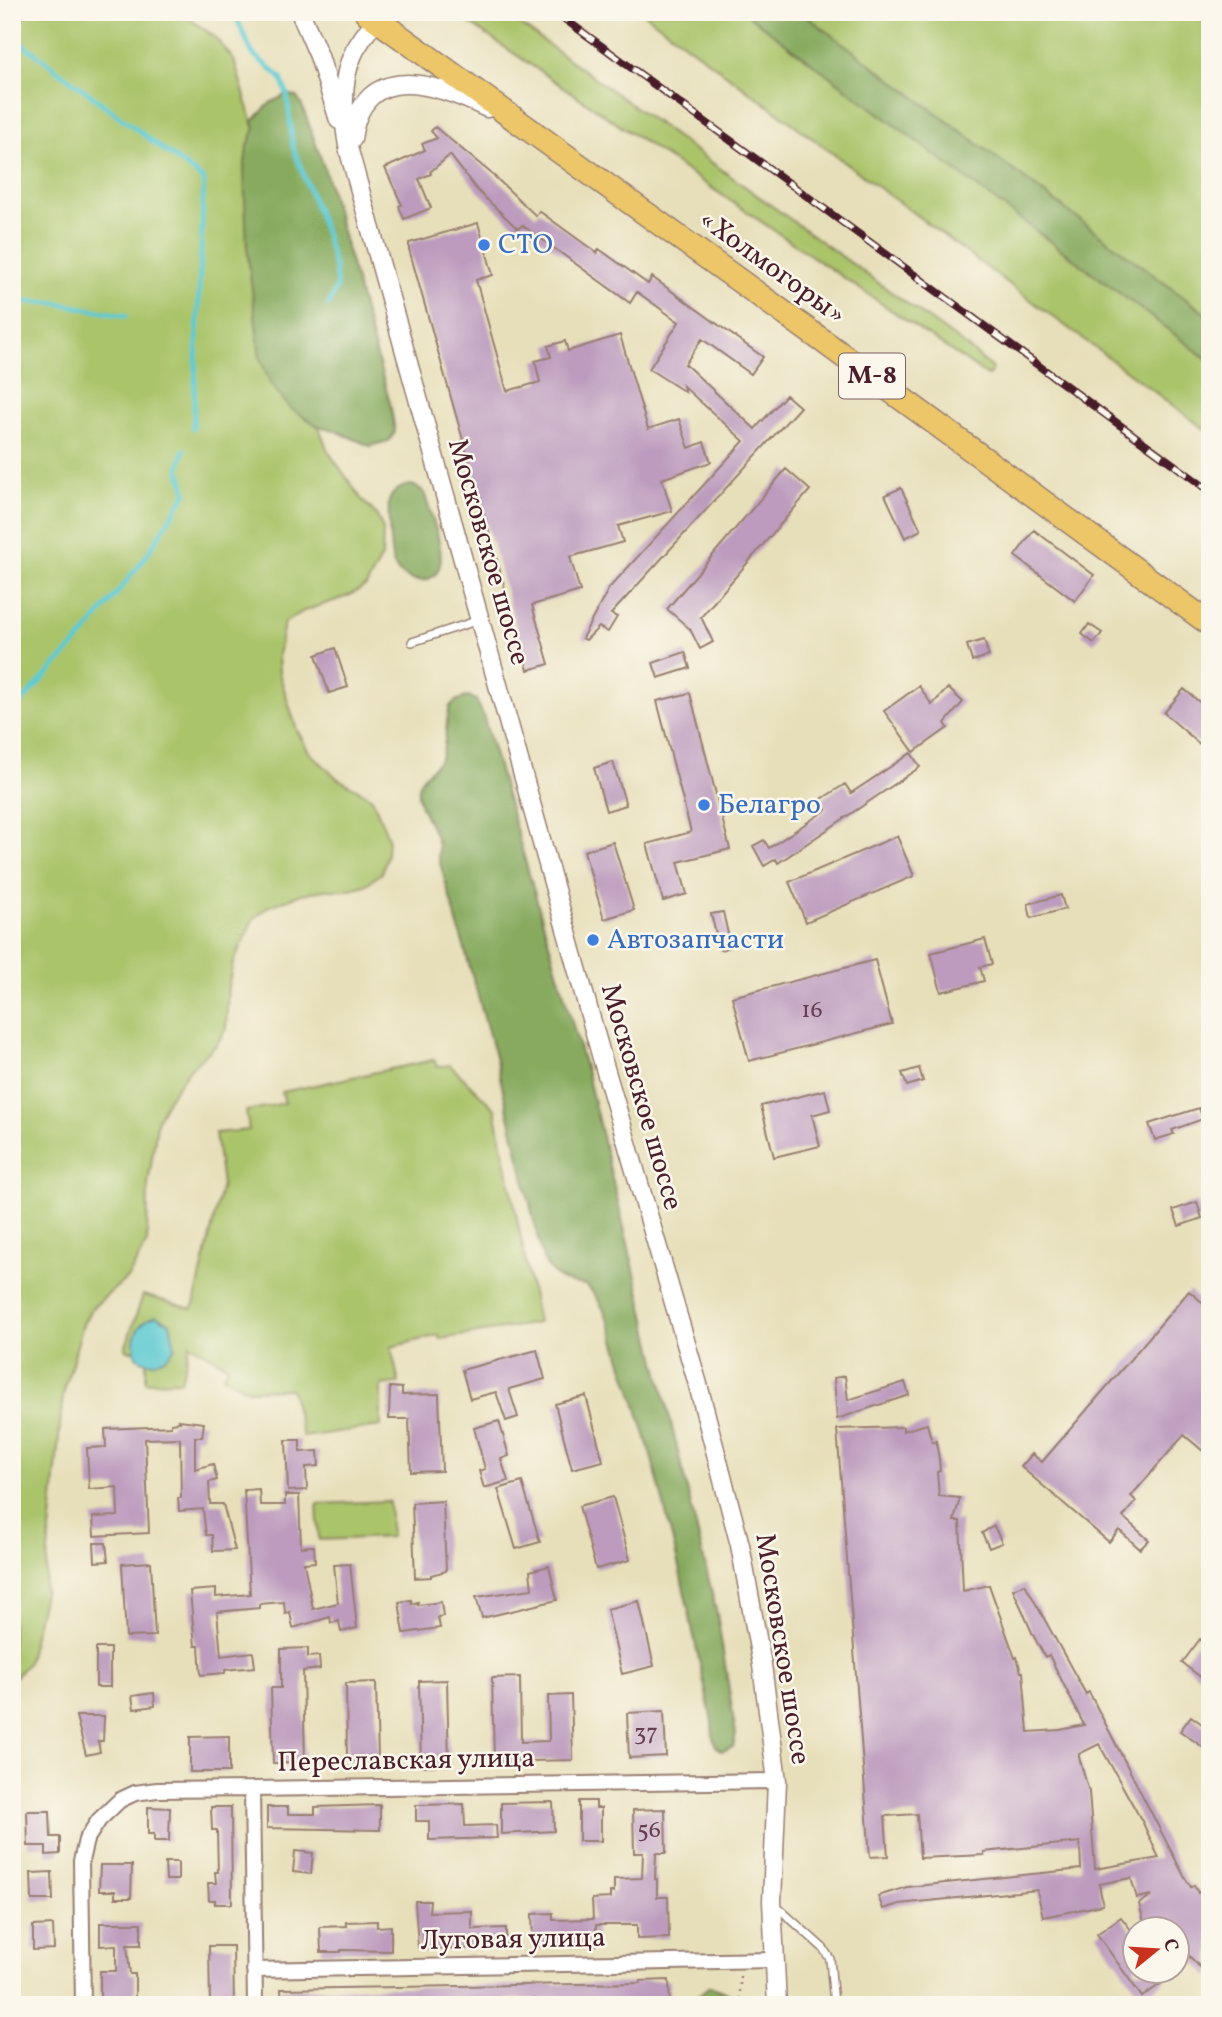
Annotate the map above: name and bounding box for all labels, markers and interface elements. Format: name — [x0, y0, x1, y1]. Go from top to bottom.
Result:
street label: «Холмогоры» — [691, 201, 853, 335]
place label: СТО — [498, 226, 553, 265]
marker: СТО — [476, 237, 492, 253]
road number: М-8 — [839, 354, 905, 398]
street label: Московское шоссе — [437, 434, 539, 670]
place label: Белагро — [718, 786, 821, 825]
marker: Белагро — [696, 797, 712, 813]
place label: Автозапчасти — [607, 921, 784, 960]
marker: Автозапчасти — [585, 932, 601, 948]
street label: Московское шоссе — [590, 979, 692, 1215]
house number: 16 — [801, 994, 823, 1028]
street label: Московское шоссе — [744, 1530, 820, 1768]
house number: 37 — [634, 1717, 658, 1751]
street label: Переславская улица — [277, 1739, 535, 1783]
house number: 56 — [637, 1814, 661, 1848]
north arrow — [1120, 1916, 1190, 1986]
street label: Луговая улица — [420, 1919, 606, 1961]
text: С — [1156, 1936, 1185, 1955]

